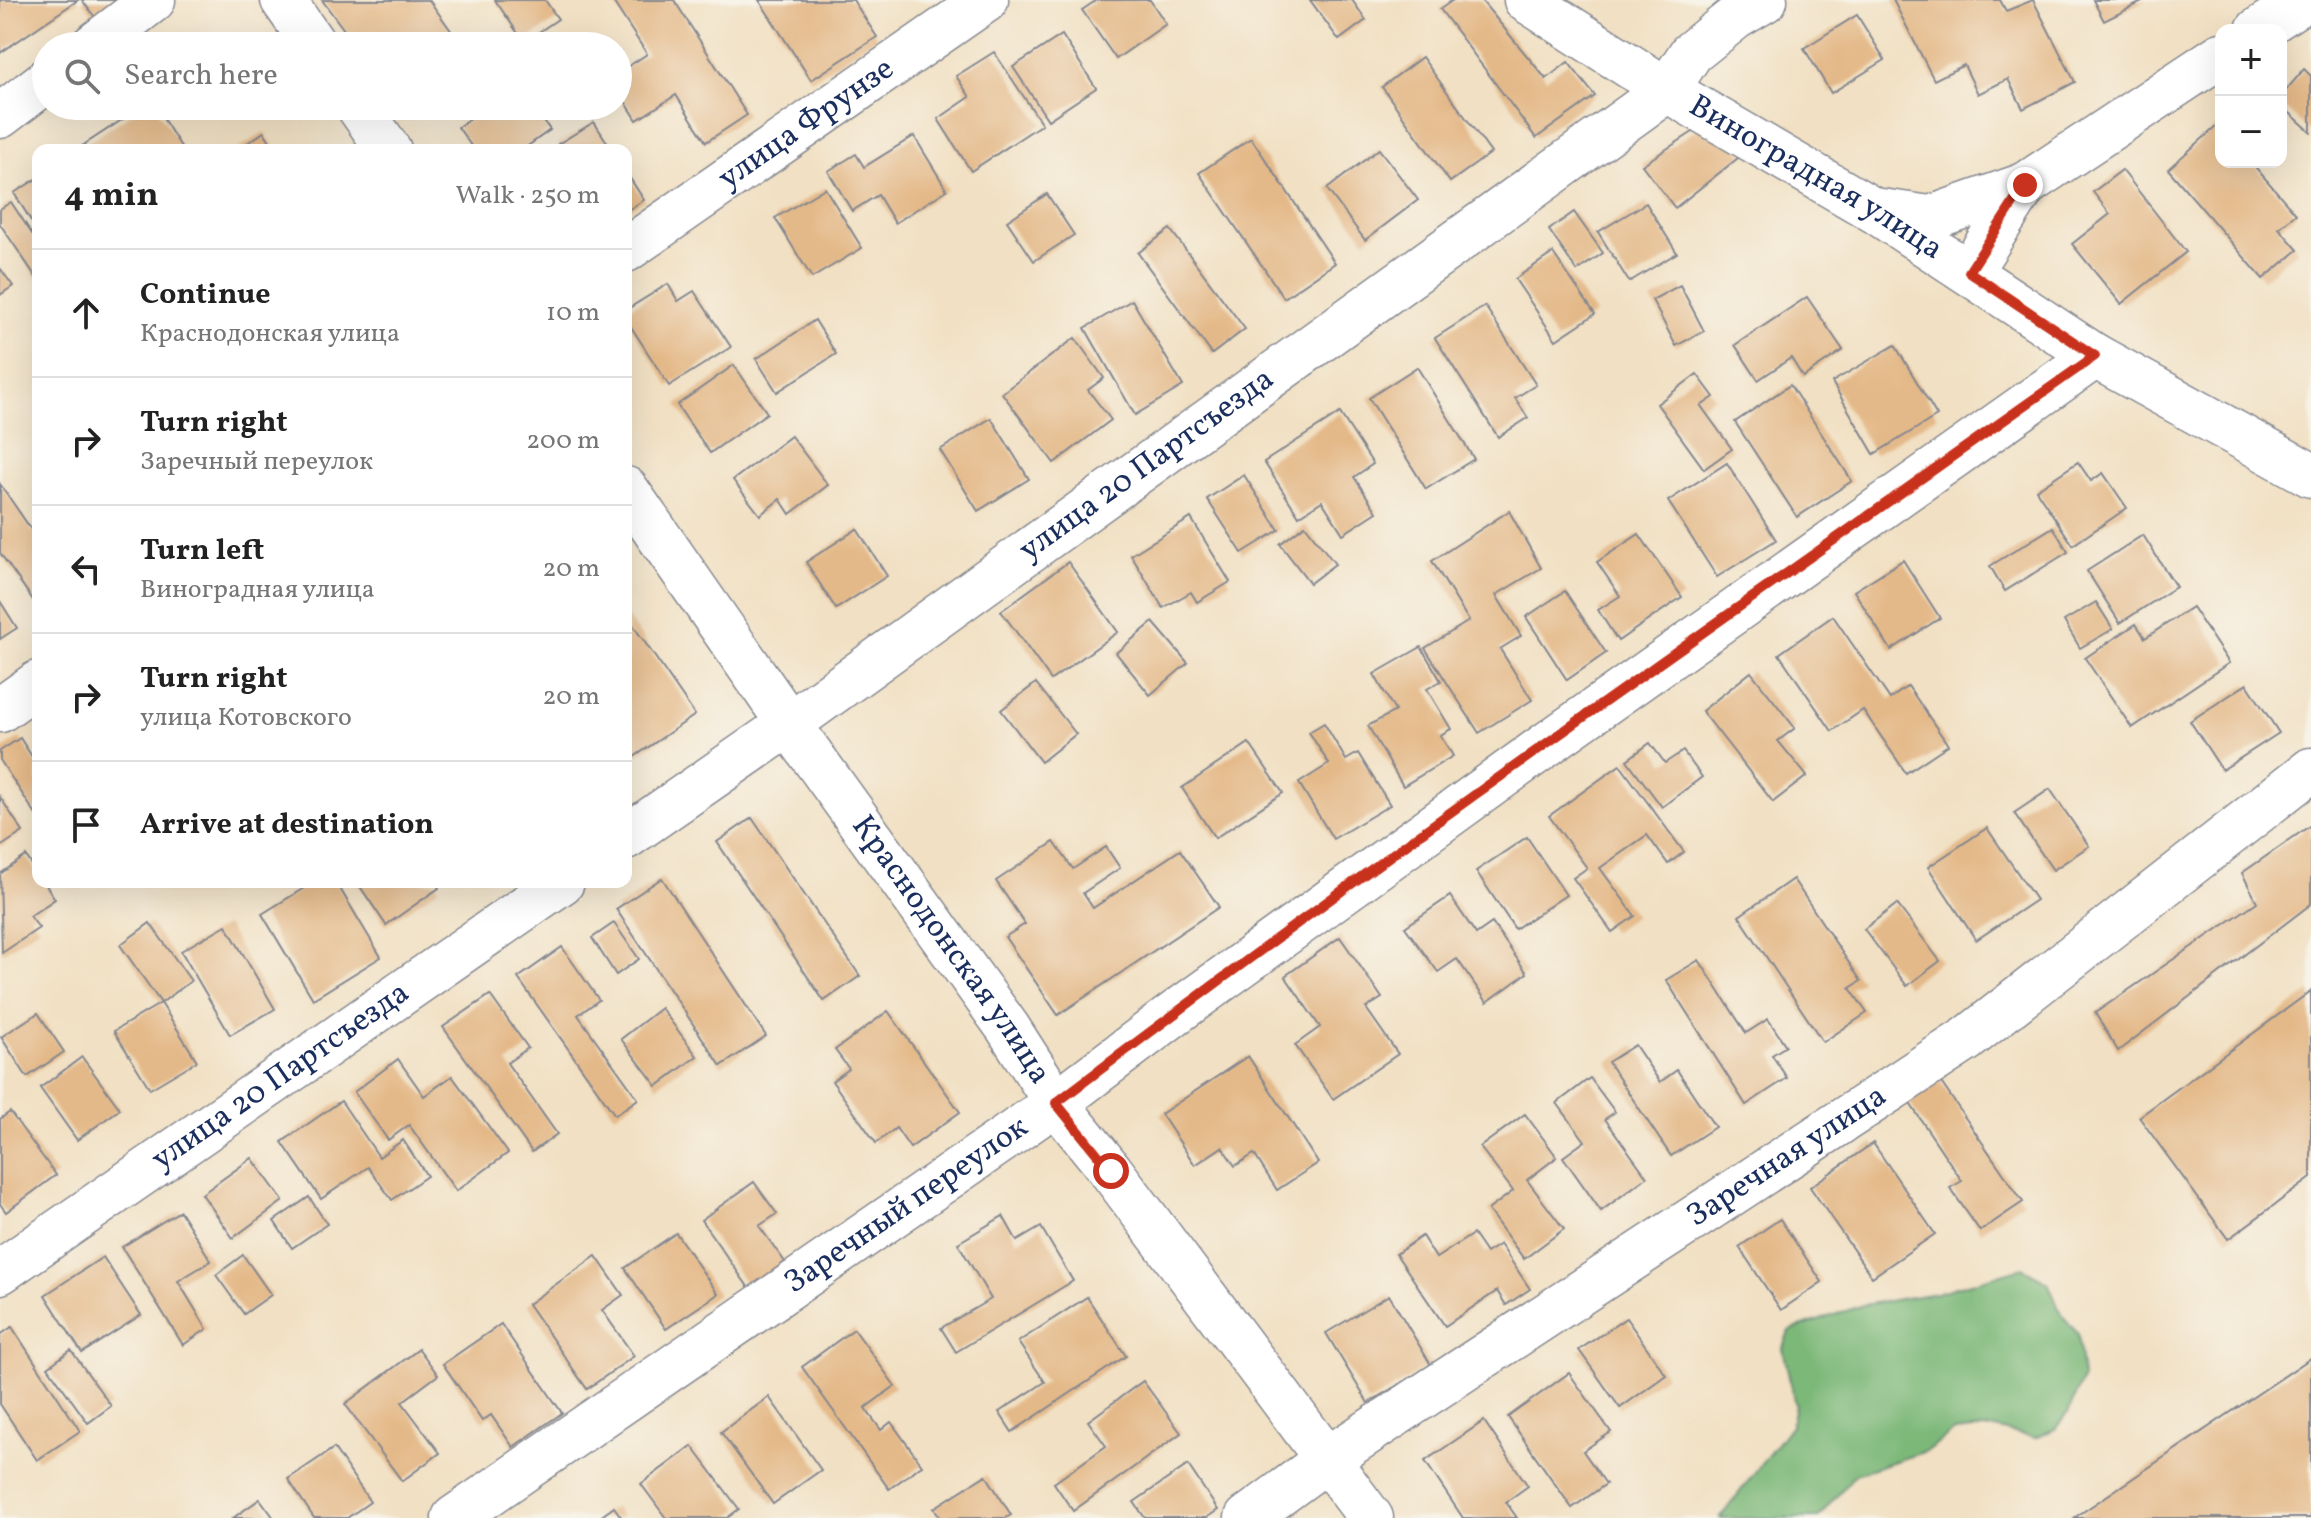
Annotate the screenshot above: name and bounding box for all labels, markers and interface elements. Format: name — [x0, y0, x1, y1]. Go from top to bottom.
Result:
map controls — [2215, 24, 2287, 168]
button: + — [2215, 24, 2287, 96]
search box — [32, 32, 632, 120]
street label: улица Фрунзе — [710, 48, 904, 201]
icon: search — [60, 54, 104, 98]
text: Search here — [124, 55, 278, 97]
street label: Виноградная улица — [1680, 85, 1951, 272]
button: − — [2215, 96, 2287, 168]
route end — [2007, 167, 2043, 203]
text: 4 min — [64, 173, 159, 220]
text: Walk · 250 m — [456, 178, 600, 214]
text: Continue — [140, 274, 271, 316]
icon: ahead — [64, 291, 108, 335]
text: 10 m — [546, 295, 600, 331]
text: Краснодонская улица — [140, 316, 400, 352]
street label: улица 20 Партсъезда — [1011, 358, 1284, 573]
text: Turn right — [140, 402, 288, 444]
icon: right — [64, 419, 108, 463]
text: 200 m — [526, 423, 600, 459]
text: Заречный переулок — [140, 444, 373, 480]
text: Turn left — [140, 530, 264, 572]
icon: left — [64, 547, 108, 591]
text: 20 m — [542, 551, 600, 587]
text: Виноградная улица — [140, 572, 375, 608]
text: Turn right — [140, 658, 288, 700]
icon: right — [64, 675, 108, 719]
text: 20 m — [542, 679, 600, 715]
text: улица Котовского — [140, 700, 352, 736]
icon: arrive — [64, 803, 108, 847]
text: Arrive at destination — [140, 804, 434, 846]
street label: Краснодонская улица — [840, 807, 1061, 1093]
street label: улица 20 Партсъезда — [143, 972, 419, 1182]
street label: Заречная улица — [1679, 1075, 1896, 1239]
street label: Заречный переулок — [776, 1106, 1037, 1305]
route start — [1093, 1153, 1129, 1189]

